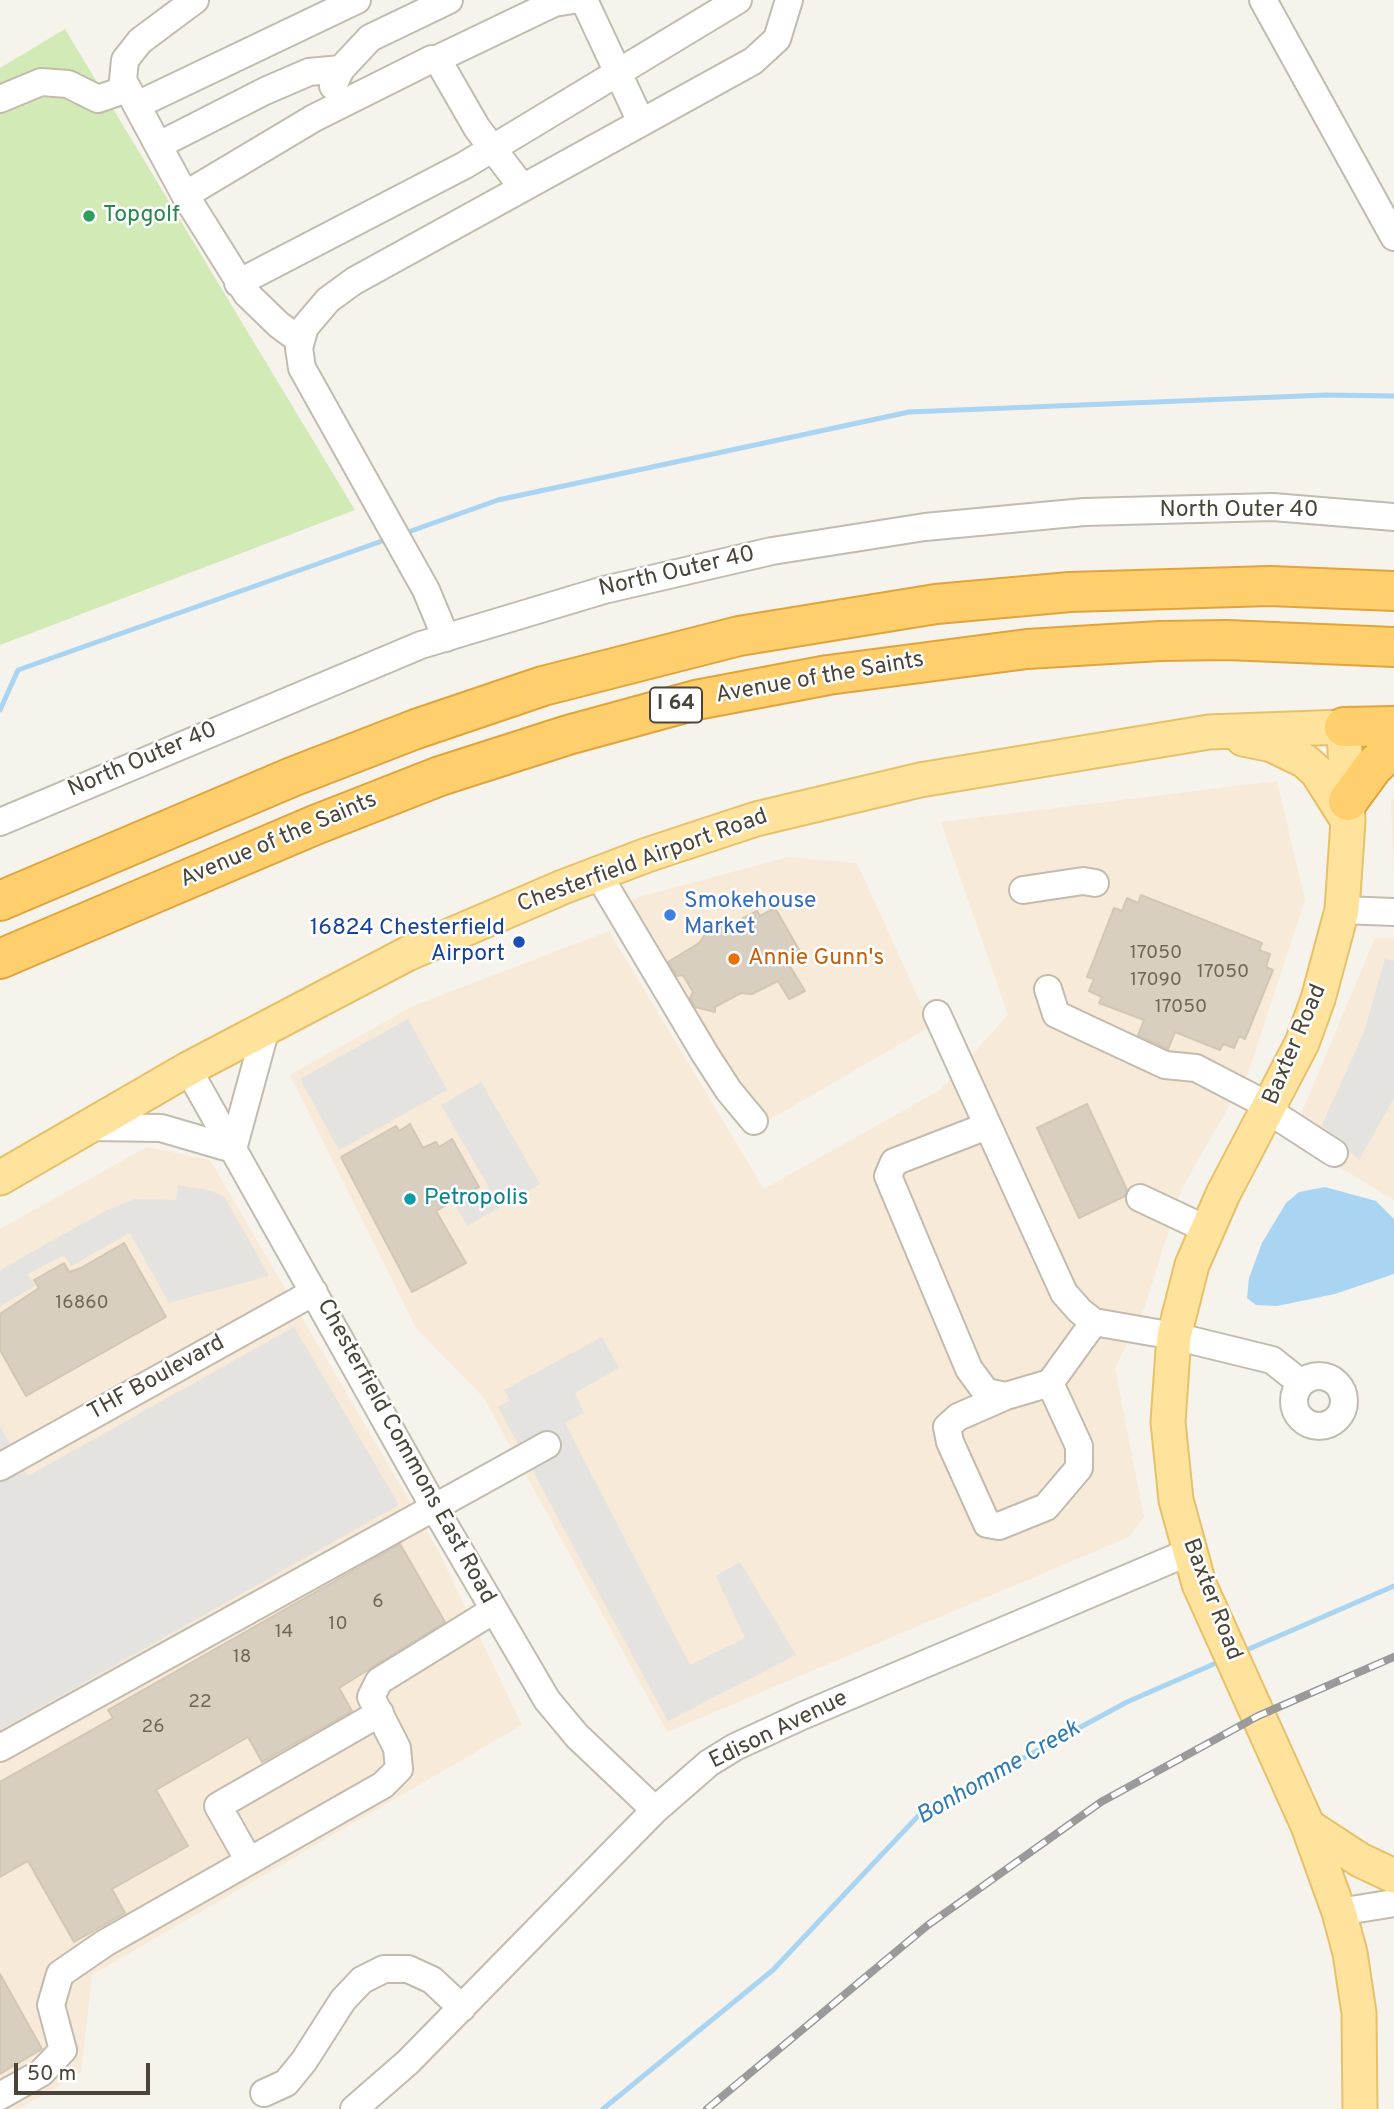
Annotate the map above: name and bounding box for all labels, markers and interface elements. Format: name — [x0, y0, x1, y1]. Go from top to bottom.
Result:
place label: Topgolf — [103, 202, 180, 230]
marker: Topgolf — [81, 208, 97, 224]
street label: North Outer 40 — [1159, 497, 1319, 525]
street label: North Outer 40 — [596, 542, 758, 604]
street label: Avenue of the Saints — [714, 647, 926, 711]
road number: I 64 — [650, 688, 702, 722]
street label: North Outer 40 — [64, 717, 222, 805]
street label: Avenue of the Saints — [177, 787, 381, 895]
street label: Chesterfield Airport Road — [514, 804, 772, 920]
place label: Smokehouse Market — [684, 888, 816, 942]
marker: Smokehouse Market — [662, 907, 678, 923]
place label: 16824 Chesterfield Airport — [310, 915, 505, 969]
marker: 16824 Chesterfield Airport — [511, 934, 527, 950]
house number: 17050 — [1130, 943, 1182, 965]
place label: Annie Gunn's — [748, 945, 884, 973]
marker: Annie Gunn's — [726, 951, 742, 967]
house number: 17050 — [1197, 962, 1249, 984]
house number: 17090 — [1130, 970, 1182, 992]
street label: Baxter Road — [1258, 981, 1334, 1109]
house number: 17050 — [1155, 997, 1207, 1019]
place label: Petropolis — [424, 1185, 528, 1213]
marker: Petropolis — [402, 1191, 418, 1207]
house number: 16860 — [55, 1293, 109, 1315]
street label: Chesterfield Commons East Road — [310, 1295, 500, 1609]
street label: THF Boulevard — [84, 1330, 230, 1428]
street label: Baxter Road — [1175, 1535, 1247, 1665]
house number: 6 — [372, 1592, 384, 1614]
house number: 10 — [328, 1614, 348, 1636]
house number: 14 — [275, 1622, 293, 1644]
house number: 18 — [233, 1647, 251, 1669]
street label: Edison Avenue — [705, 1686, 853, 1776]
house number: 22 — [188, 1692, 212, 1714]
water label: Bonhomme Creek — [912, 1716, 1086, 1832]
house number: 26 — [142, 1717, 164, 1739]
scale bar — [18, 2050, 154, 2094]
text: 50 m — [27, 2061, 76, 2088]

